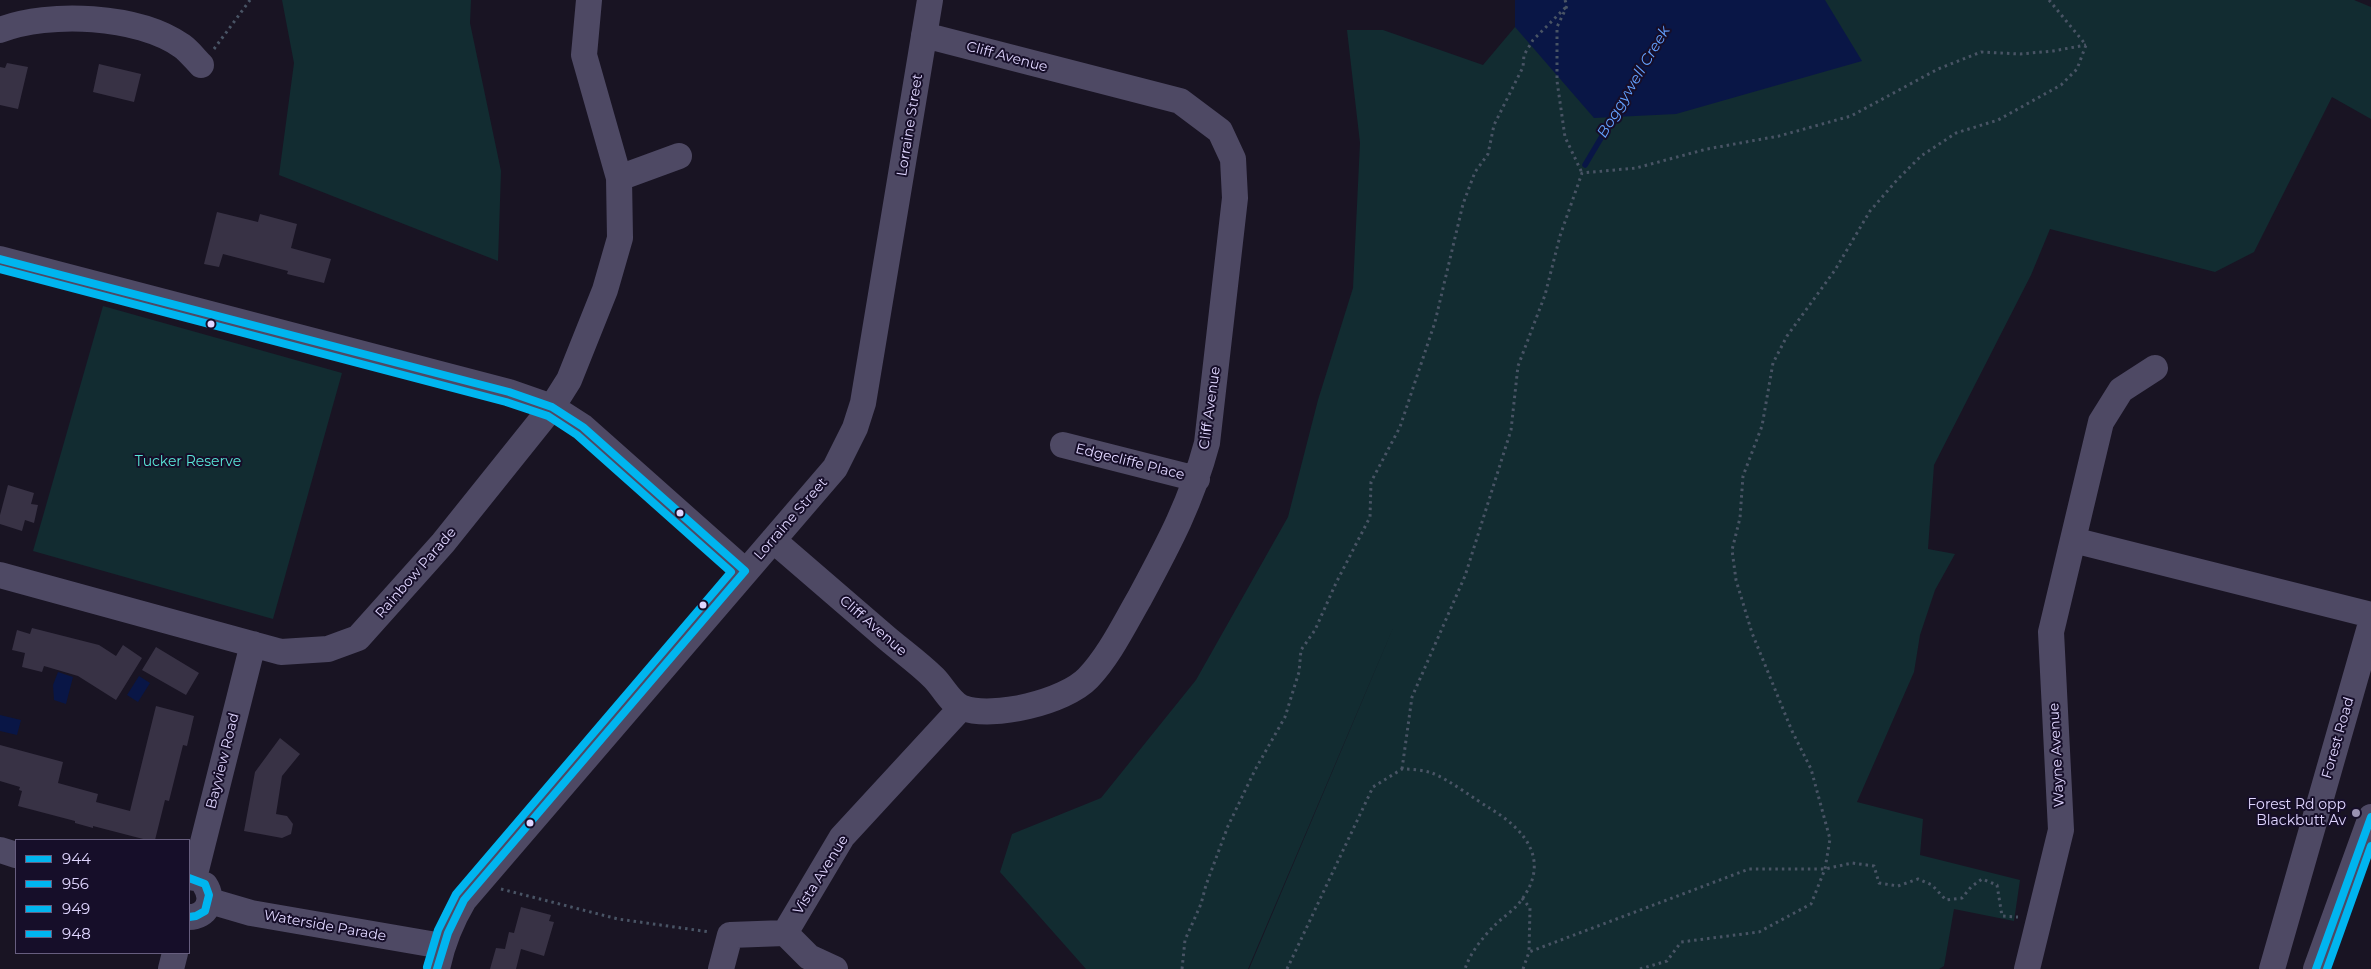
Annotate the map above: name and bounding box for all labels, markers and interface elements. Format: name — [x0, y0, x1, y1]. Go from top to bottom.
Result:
water label: Boggywell Creek — [1594, 23, 1674, 141]
street label: Cliff Avenue — [965, 38, 1049, 76]
street label: Lorraine Street — [894, 73, 926, 177]
unlabelled marker — [206, 319, 216, 329]
street label: Cliff Avenue — [1196, 365, 1224, 451]
street label: Edgecliffe Place — [1074, 440, 1186, 484]
park label: Tucker Reserve — [135, 454, 241, 470]
street label: Lorraine Street — [751, 474, 831, 564]
unlabelled marker — [675, 508, 685, 518]
street label: Rainbow Parade — [372, 524, 460, 622]
street label: Cliff Avenue — [836, 592, 910, 660]
unlabelled marker — [698, 600, 708, 610]
street label: Forest Road — [2318, 695, 2358, 781]
street label: Wayne Avenue — [2046, 702, 2068, 808]
street label: Bayview Road — [203, 711, 243, 811]
place label: Forest Rd opp Blackbutt Av — [2247, 797, 2346, 830]
marker: Forest Rd opp Blackbutt Av — [2350, 807, 2362, 819]
unlabelled marker — [525, 818, 535, 828]
street label: Vista Avenue — [790, 832, 852, 918]
legend — [15, 839, 190, 954]
text: 944 — [62, 849, 91, 868]
text: 956 — [62, 874, 89, 893]
text: 949 — [62, 899, 90, 918]
street label: Waterside Parade — [262, 907, 388, 945]
text: 948 — [62, 924, 91, 943]

